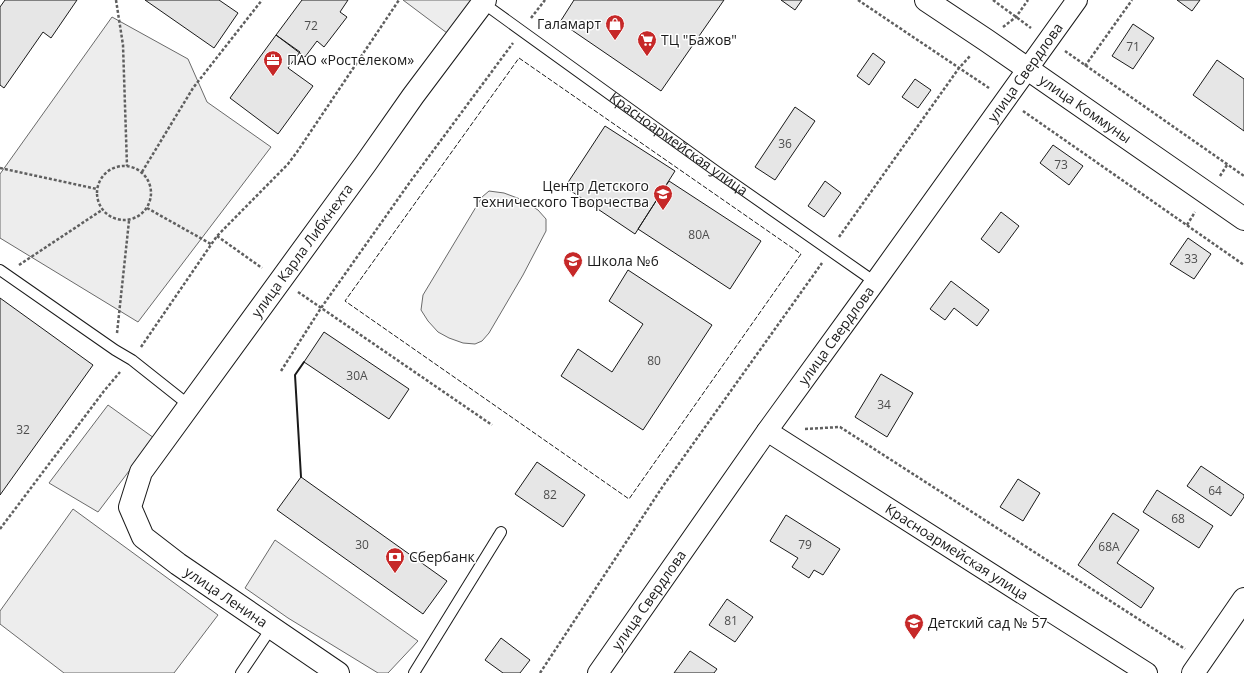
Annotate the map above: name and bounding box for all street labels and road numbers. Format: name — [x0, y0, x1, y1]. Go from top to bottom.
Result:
street label: улица Свердлова — [983, 19, 1067, 126]
street label: улица Коммуны — [1036, 70, 1136, 147]
street label: Красноармейская улица — [606, 87, 752, 199]
street label: улица Карла Либкнехта — [247, 180, 357, 321]
street label: улица Свердлова — [793, 282, 878, 389]
street label: Красноармейская улица — [882, 499, 1032, 604]
street label: улица Свердлова — [607, 546, 690, 653]
street label: улица Ленина — [181, 562, 271, 631]

